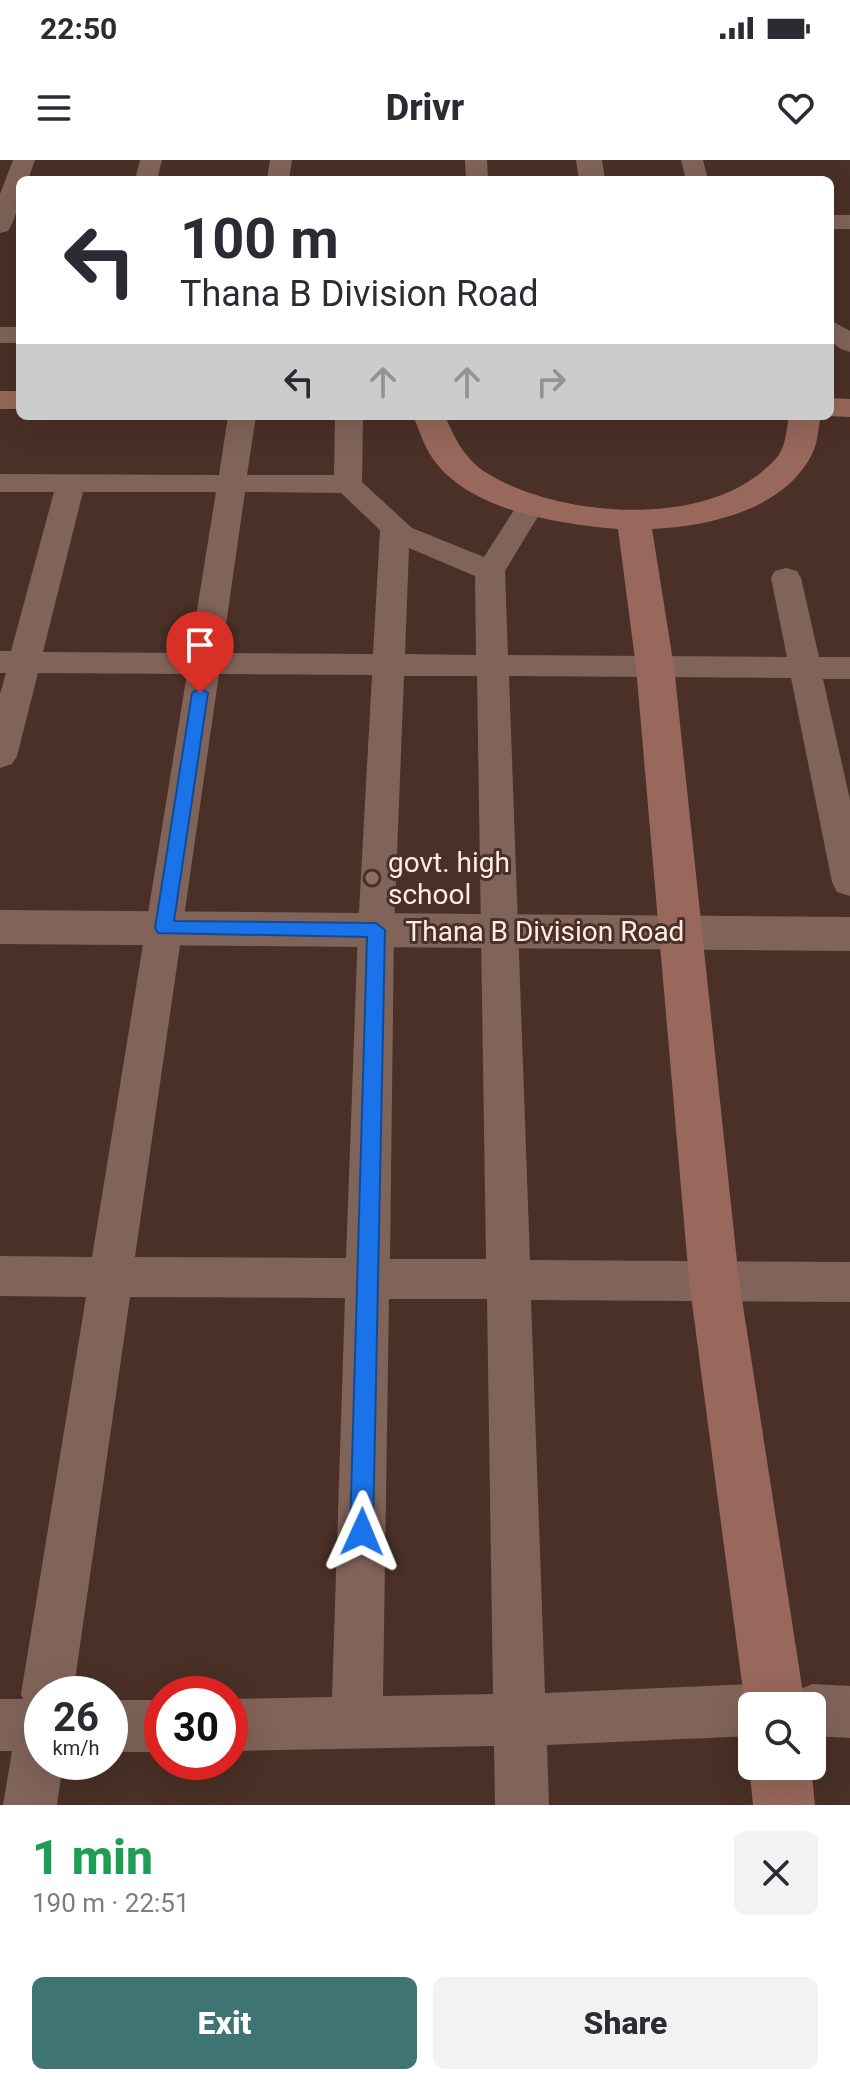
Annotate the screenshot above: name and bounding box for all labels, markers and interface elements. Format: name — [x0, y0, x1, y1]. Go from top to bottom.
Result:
text: 22:50 — [40, 11, 117, 46]
icon: menu — [32, 86, 76, 130]
icon: heart — [774, 86, 818, 130]
text: Drivr — [386, 87, 464, 129]
text: 100 m — [180, 206, 339, 272]
icon: left — [48, 208, 152, 312]
text: Thana B Division Road — [180, 273, 539, 315]
icon: left — [277, 360, 321, 404]
icon: ahead — [361, 360, 405, 404]
icon: ahead — [445, 360, 489, 404]
icon: right — [529, 360, 573, 404]
pin — [166, 611, 234, 693]
icon: arrive — [178, 623, 222, 667]
place label: govt. high school — [388, 846, 510, 911]
marker: govt. high school — [363, 869, 381, 887]
street label: Thana B Division Road — [406, 915, 684, 948]
position arrow — [320, 1490, 404, 1574]
speed limit sign: 30 — [144, 1676, 248, 1780]
map controls — [738, 1692, 826, 1780]
button: search — [738, 1692, 826, 1780]
text: 26 — [53, 1694, 99, 1741]
text: km/h — [53, 1736, 99, 1760]
text: 1 min — [32, 1829, 153, 1886]
button: close — [734, 1831, 818, 1915]
text: 190 m · 22:51 — [32, 1888, 190, 1918]
button: Exit — [32, 1977, 417, 2069]
button: Share — [433, 1977, 818, 2069]

